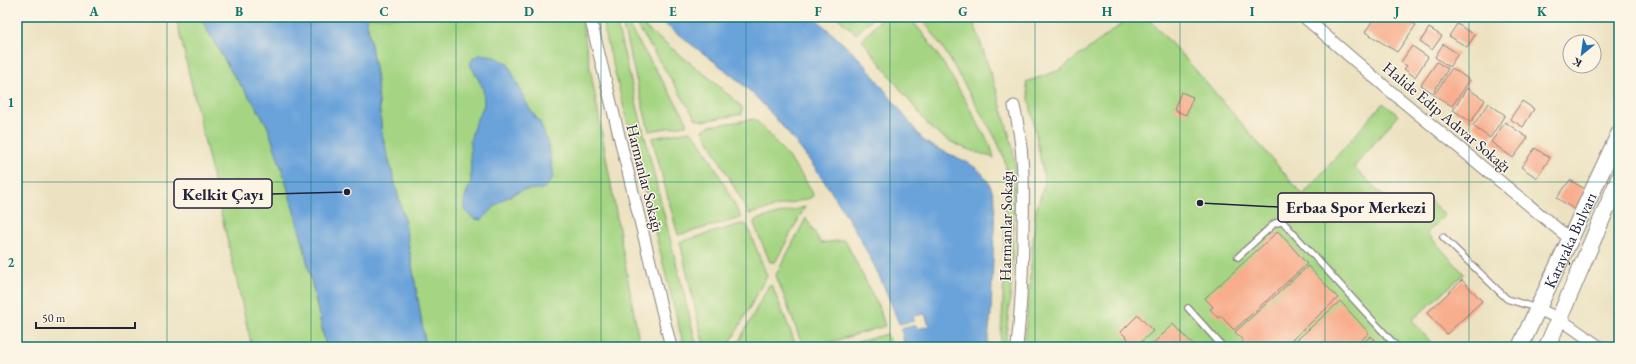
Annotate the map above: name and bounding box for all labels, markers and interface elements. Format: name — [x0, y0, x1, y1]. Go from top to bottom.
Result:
text: A — [88, 3, 99, 20]
text: B — [235, 3, 243, 20]
text: C — [379, 3, 389, 20]
text: D — [524, 3, 534, 20]
text: E — [669, 3, 677, 20]
text: F — [814, 3, 822, 20]
text: G — [958, 3, 968, 20]
text: H — [1102, 3, 1113, 20]
text: I — [1250, 3, 1255, 20]
text: J — [1393, 3, 1400, 20]
text: K — [1537, 3, 1548, 20]
north arrow — [1562, 34, 1602, 74]
text: K — [1570, 54, 1584, 71]
street label: Halide Edip Adıvar Sokağı — [1378, 57, 1516, 177]
text: 1 — [8, 94, 15, 111]
street label: Harmanlar Sokağı — [621, 122, 669, 234]
street label: Harmanlar Sokağı — [995, 170, 1017, 281]
callout: Kelkit Çayı — [174, 179, 272, 208]
text: Kelkit Çayı — [182, 183, 264, 205]
street label: Karayaka Bulvarı — [1538, 189, 1601, 291]
callout: Erbaa Spor Merkezi — [1278, 193, 1434, 222]
text: Erbaa Spor Merkezi — [1286, 196, 1426, 218]
text: 2 — [8, 254, 15, 271]
scale bar — [36, 304, 135, 330]
text: 50 m — [42, 310, 66, 326]

